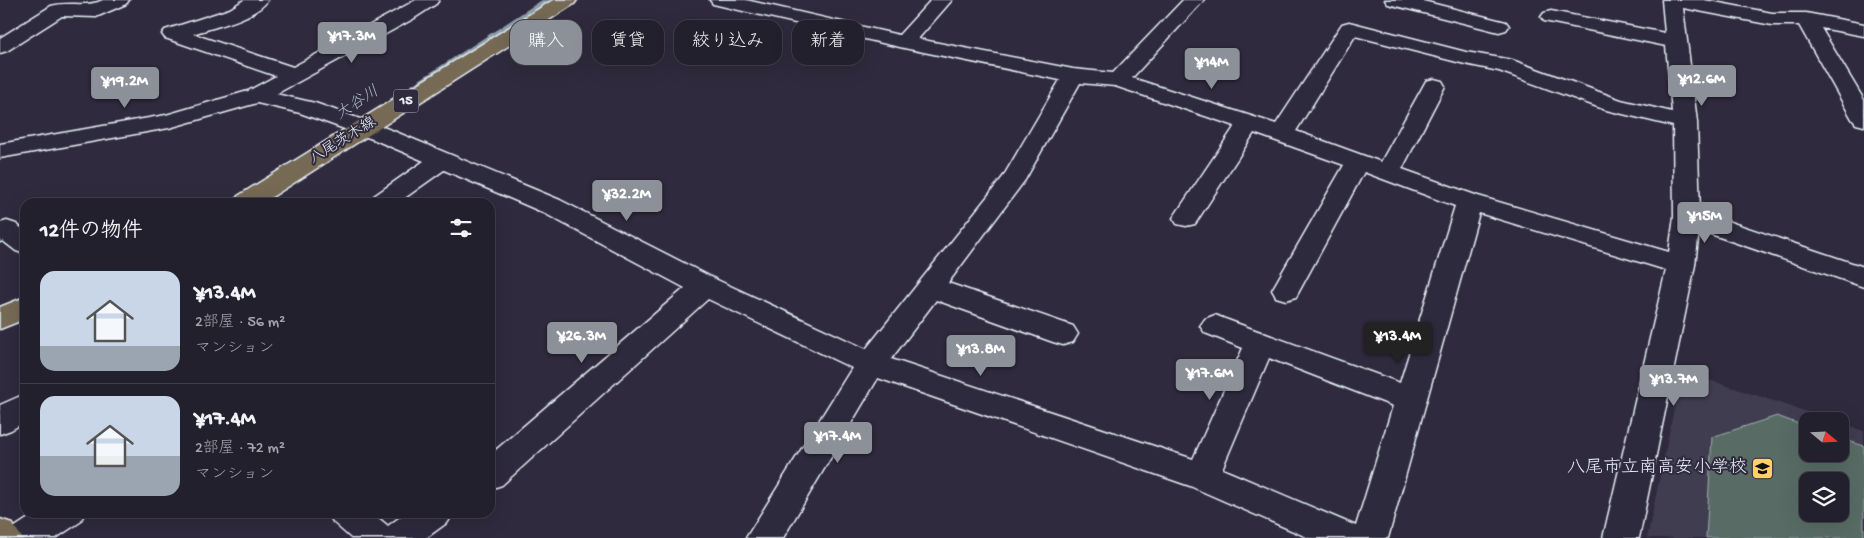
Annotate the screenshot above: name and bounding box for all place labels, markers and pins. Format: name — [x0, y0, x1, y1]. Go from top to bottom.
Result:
pin: ¥17.3M — [311, 22, 393, 64]
pin: ¥14M — [1182, 48, 1242, 90]
pin: ¥12.6M — [1661, 64, 1743, 107]
pin: ¥19.2M — [84, 66, 166, 109]
pin: ¥32.2M — [586, 180, 668, 222]
pin: ¥15M — [1675, 202, 1735, 244]
pin: ¥26.3M — [541, 322, 623, 364]
pin: ¥13.4M — [1357, 322, 1439, 364]
pin: ¥13.8M — [940, 334, 1022, 377]
pin: ¥17.6M — [1169, 358, 1251, 401]
pin: ¥13.7M — [1633, 364, 1715, 407]
pin: ¥17.4M — [797, 422, 879, 464]
school or university icon: 八尾市立南高安小学校 — [1751, 456, 1775, 480]
place label: 八尾市立南高安小学校 — [1567, 457, 1747, 479]

